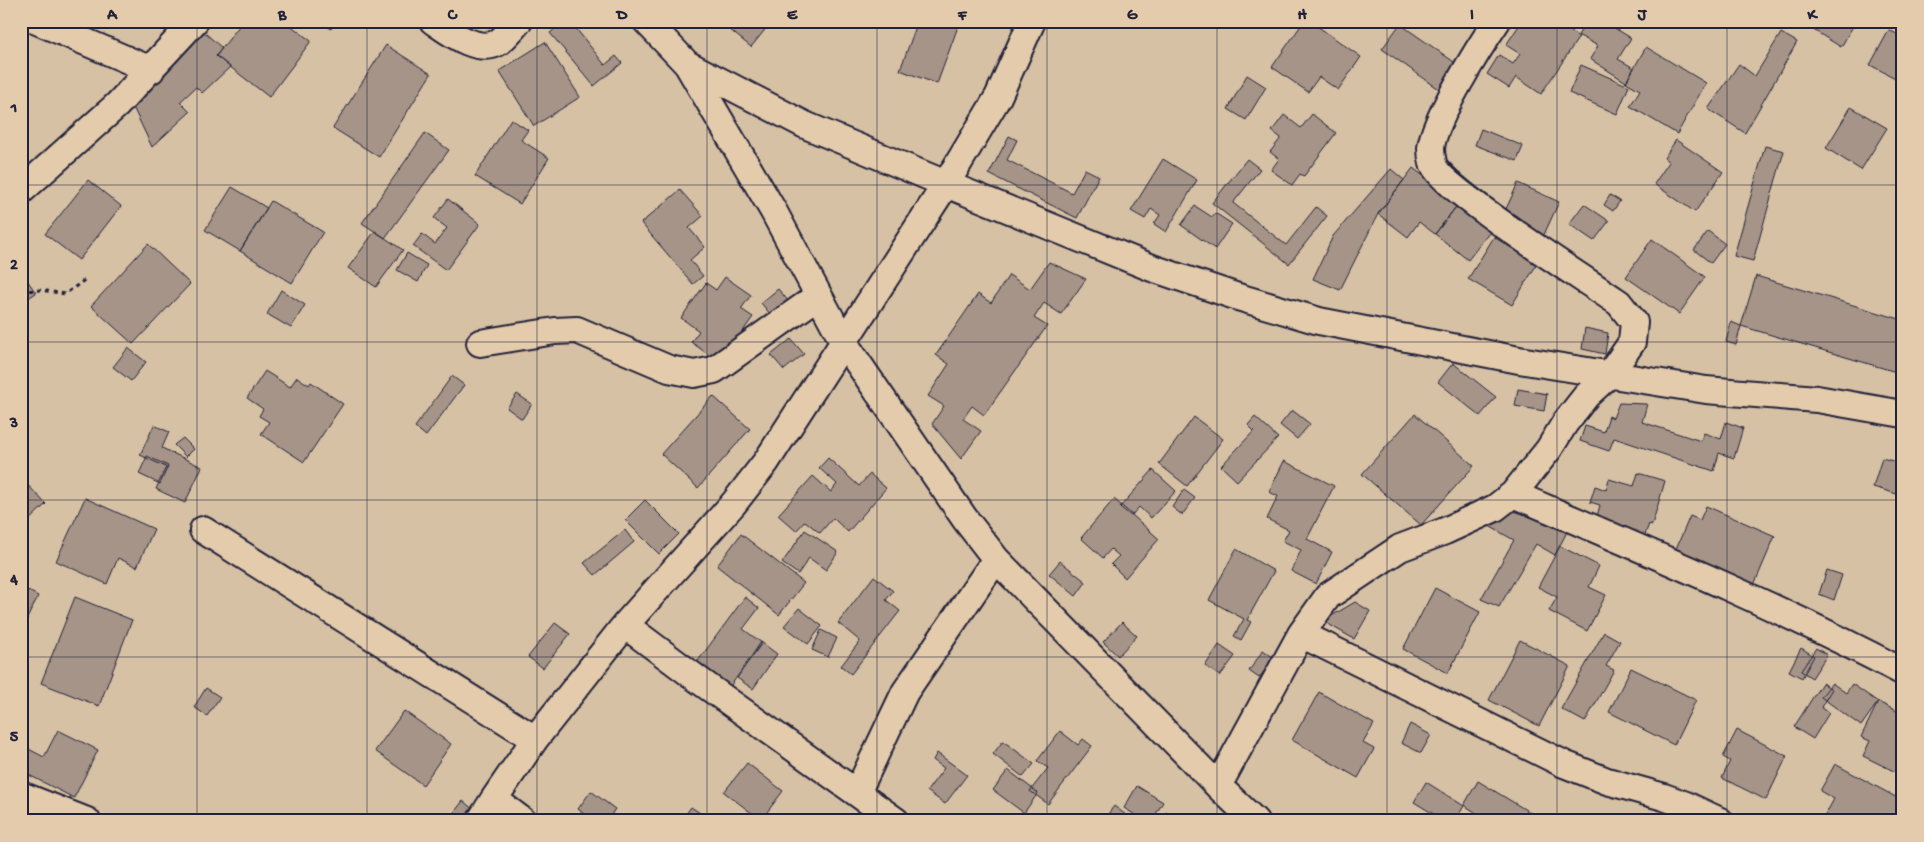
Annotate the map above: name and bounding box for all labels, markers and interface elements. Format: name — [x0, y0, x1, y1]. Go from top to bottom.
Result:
text: A — [106, 7, 118, 26]
text: B — [277, 7, 287, 26]
text: C — [447, 7, 458, 26]
text: D — [615, 7, 628, 26]
text: E — [787, 7, 798, 26]
text: F — [957, 7, 968, 26]
text: G — [1127, 7, 1138, 26]
text: H — [1297, 7, 1307, 26]
text: I — [1470, 7, 1474, 26]
text: J — [1637, 7, 1648, 26]
text: K — [1807, 7, 1819, 26]
text: 1 — [10, 100, 17, 119]
text: 2 — [10, 257, 18, 276]
text: 3 — [9, 415, 18, 434]
text: 4 — [9, 572, 18, 591]
text: 5 — [10, 729, 19, 748]

